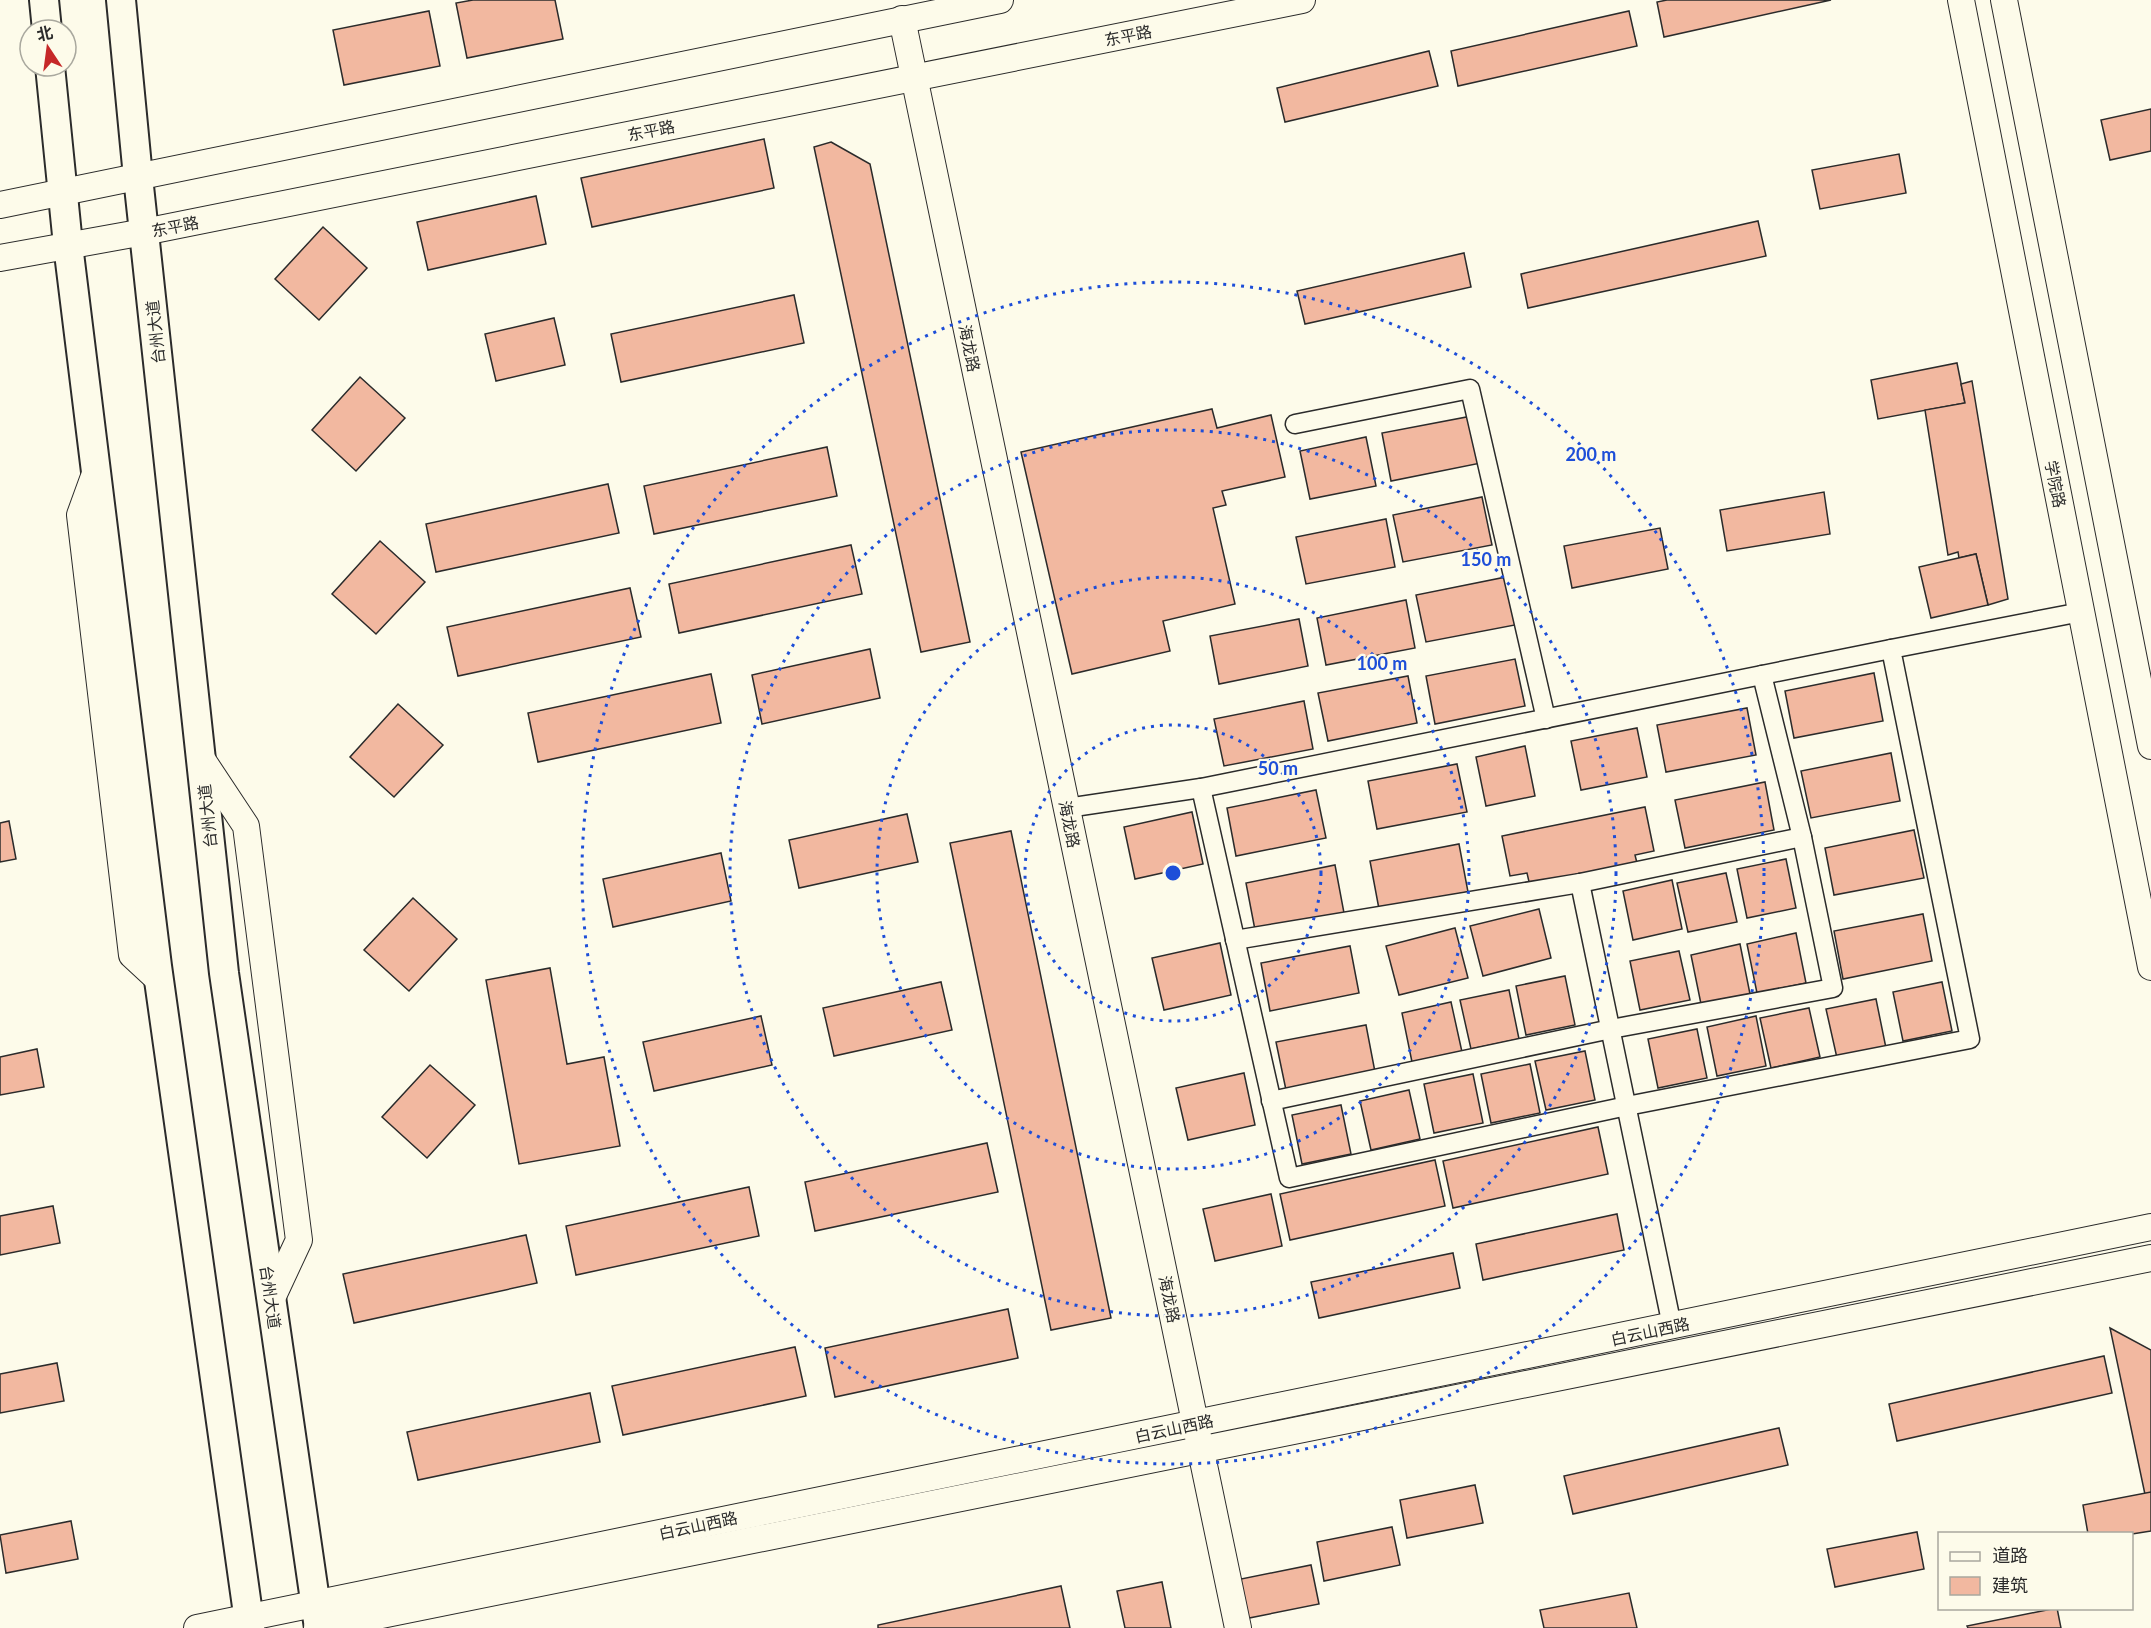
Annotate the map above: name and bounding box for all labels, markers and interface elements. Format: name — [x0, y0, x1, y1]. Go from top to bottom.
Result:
north arrow — [18, 18, 78, 78]
street label: 东平路 — [1103, 21, 1153, 49]
text: 北 — [35, 22, 54, 44]
street label: 东平路 — [626, 116, 676, 144]
street label: 东平路 — [150, 212, 200, 240]
street label: 台州大道 — [142, 299, 168, 365]
street label: 海龙路 — [956, 323, 984, 373]
text: 200 m — [1566, 443, 1616, 465]
street label: 学院路 — [2042, 459, 2070, 509]
text: 150 m — [1461, 548, 1511, 570]
text: 100 m — [1357, 652, 1407, 674]
text: 50 m — [1258, 757, 1298, 779]
street label: 台州大道 — [194, 783, 220, 849]
street label: 海龙路 — [1056, 799, 1084, 849]
centre of rings — [1163, 863, 1183, 883]
street label: 台州大道 — [257, 1264, 285, 1330]
street label: 海龙路 — [1156, 1274, 1184, 1324]
street label: 白云山西路 — [1609, 1313, 1691, 1349]
street label: 白云山西路 — [1133, 1410, 1215, 1446]
street label: 白云山西路 — [657, 1507, 739, 1543]
legend — [1938, 1532, 2133, 1610]
text: 道路 — [1992, 1544, 2028, 1566]
text: 建筑 — [1992, 1574, 2028, 1596]

